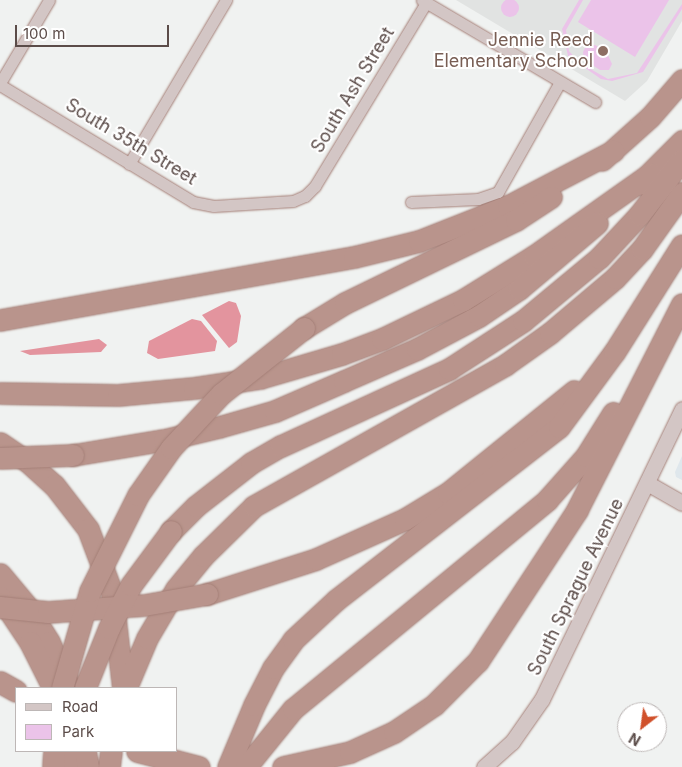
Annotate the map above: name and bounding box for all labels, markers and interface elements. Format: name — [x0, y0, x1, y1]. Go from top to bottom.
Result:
scale bar — [18, 15, 171, 47]
street label: South Ash Street — [307, 23, 399, 157]
text: 100 m — [23, 24, 65, 43]
place label: Jennie Reed Elementary School — [434, 30, 593, 72]
marker: Jennie Reed Elementary School — [597, 45, 609, 57]
street label: South 35th Street — [62, 94, 200, 190]
street label: South Sprague Avenue — [524, 495, 628, 679]
legend — [15, 687, 178, 752]
text: Road — [62, 697, 98, 716]
north arrow — [617, 702, 667, 752]
text: Park — [62, 722, 94, 741]
text: N — [626, 730, 644, 750]

